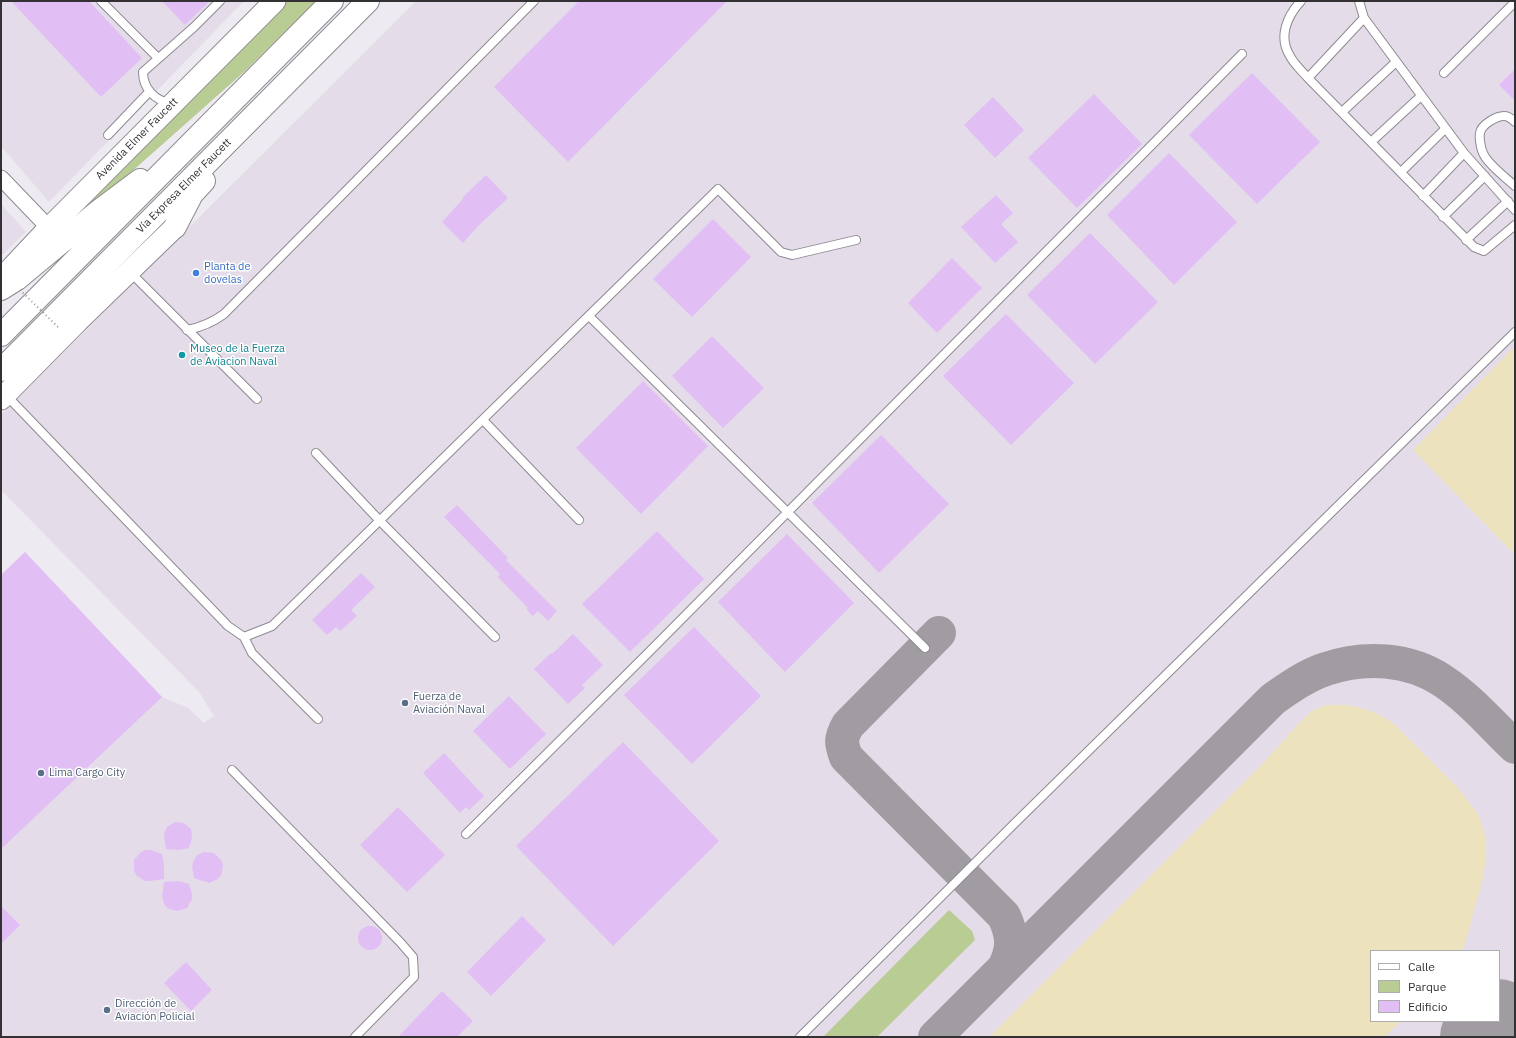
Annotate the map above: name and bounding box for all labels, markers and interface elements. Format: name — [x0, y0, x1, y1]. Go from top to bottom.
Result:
street label: Avenida Elmer Faucett — [93, 95, 181, 183]
street label: Vía Expresa Elmer Faucett — [134, 136, 234, 236]
place label: Planta de dovelas — [204, 260, 251, 286]
marker: Planta de dovelas — [191, 268, 201, 278]
place label: Museo de la Fuerza de Aviacion Naval — [190, 342, 285, 368]
marker: Museo de la Fuerza de Aviacion Naval — [177, 350, 187, 360]
place label: Fuerza de Aviación Naval — [413, 690, 485, 716]
marker: Fuerza de Aviación Naval — [400, 698, 410, 708]
place label: Lima Cargo City — [49, 766, 125, 780]
marker: Lima Cargo City — [36, 768, 46, 778]
legend — [1370, 950, 1500, 1022]
text: Calle — [1408, 959, 1435, 974]
text: Parque — [1408, 979, 1446, 994]
place label: Dirección de Aviación Policial — [115, 997, 195, 1023]
text: Edificio — [1408, 999, 1447, 1014]
marker: Dirección de Aviación Policial — [102, 1005, 112, 1015]

